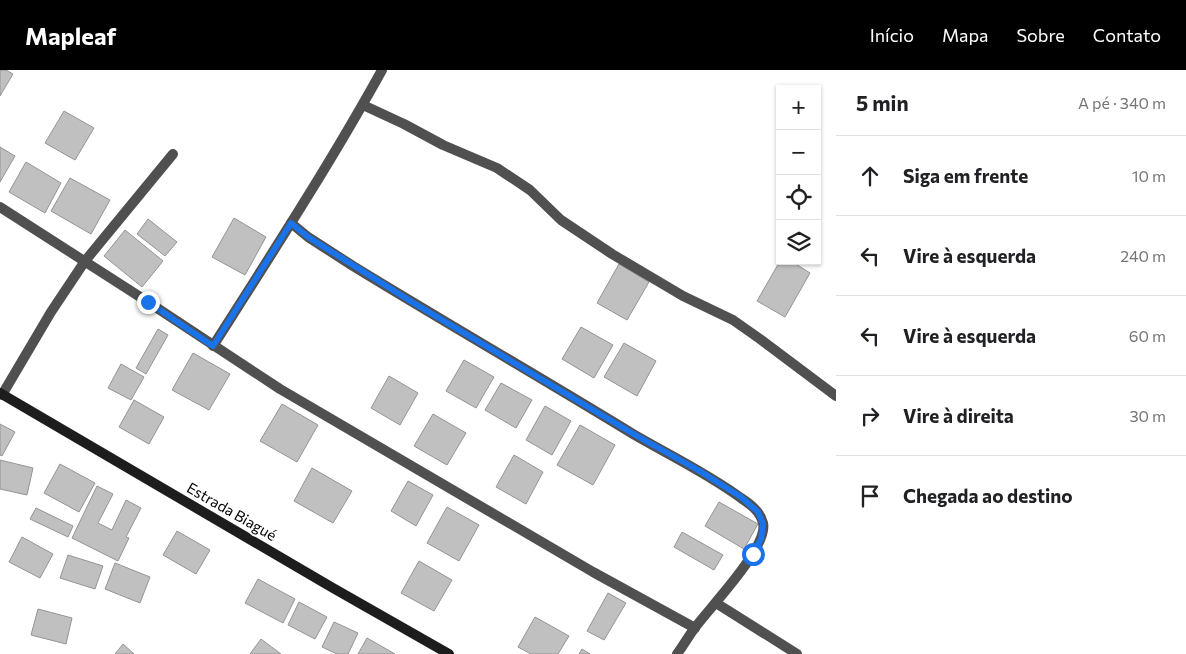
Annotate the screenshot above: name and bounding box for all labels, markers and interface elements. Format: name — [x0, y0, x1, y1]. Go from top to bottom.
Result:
text: Mapleaf — [25, 21, 116, 50]
text: Início — [870, 24, 914, 46]
text: Mapa — [942, 24, 988, 46]
text: Sobre — [1016, 24, 1065, 46]
text: Contato — [1093, 24, 1161, 46]
map controls — [776, 85, 821, 265]
button: + — [776, 85, 821, 130]
text: 5 min — [856, 90, 909, 115]
text: A pé · 340 m — [1078, 93, 1166, 112]
button: − — [776, 130, 821, 175]
icon: ahead — [856, 162, 884, 190]
text: Siga em frente — [903, 164, 1028, 187]
text: 10 m — [1132, 166, 1166, 185]
button: locate — [776, 175, 821, 220]
button: layers — [776, 220, 821, 265]
icon: left — [856, 242, 884, 270]
text: Vire à esquerda — [903, 244, 1036, 267]
text: 240 m — [1120, 246, 1166, 265]
route end — [137, 291, 160, 314]
icon: left — [856, 322, 884, 350]
text: Vire à esquerda — [903, 324, 1036, 347]
text: 60 m — [1129, 326, 1166, 345]
icon: right — [856, 402, 884, 430]
text: Vire à direita — [903, 404, 1014, 427]
text: 30 m — [1129, 406, 1166, 425]
street label: Estrada Biagué — [184, 478, 280, 544]
icon: arrive — [856, 482, 884, 510]
text: Chegada ao destino — [903, 484, 1073, 507]
route start — [742, 543, 765, 566]

